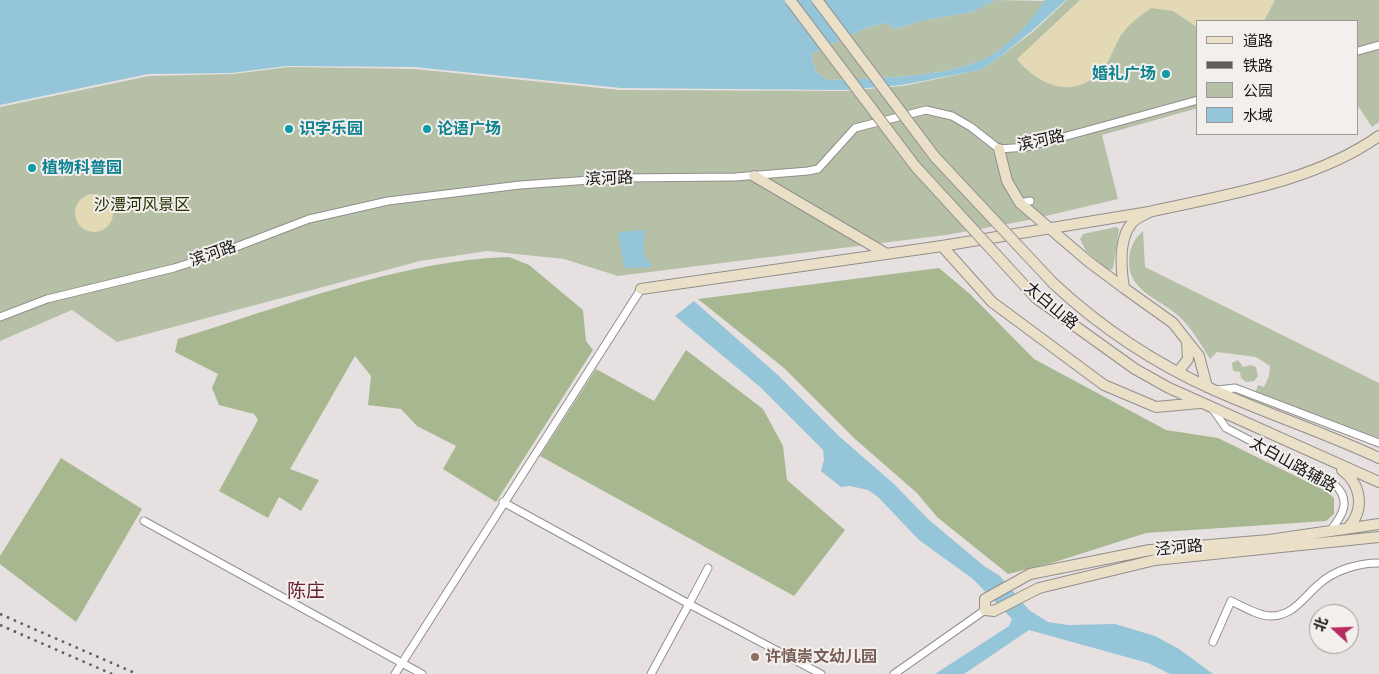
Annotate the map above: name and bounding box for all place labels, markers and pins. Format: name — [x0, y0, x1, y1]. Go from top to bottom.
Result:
place label: 婚礼广场 — [1092, 64, 1156, 84]
marker: 婚礼广场 — [1160, 68, 1172, 80]
place label: 识字乐园 — [299, 119, 363, 139]
place label: 论语广场 — [437, 119, 501, 139]
marker: 识字乐园 — [283, 123, 295, 135]
marker: 论语广场 — [421, 123, 433, 135]
place label: 植物科普园 — [42, 158, 122, 178]
marker: 植物科普园 — [26, 162, 38, 174]
place label: 许慎崇文幼儿园 — [765, 647, 877, 667]
marker: 许慎崇文幼儿园 — [749, 651, 761, 663]

